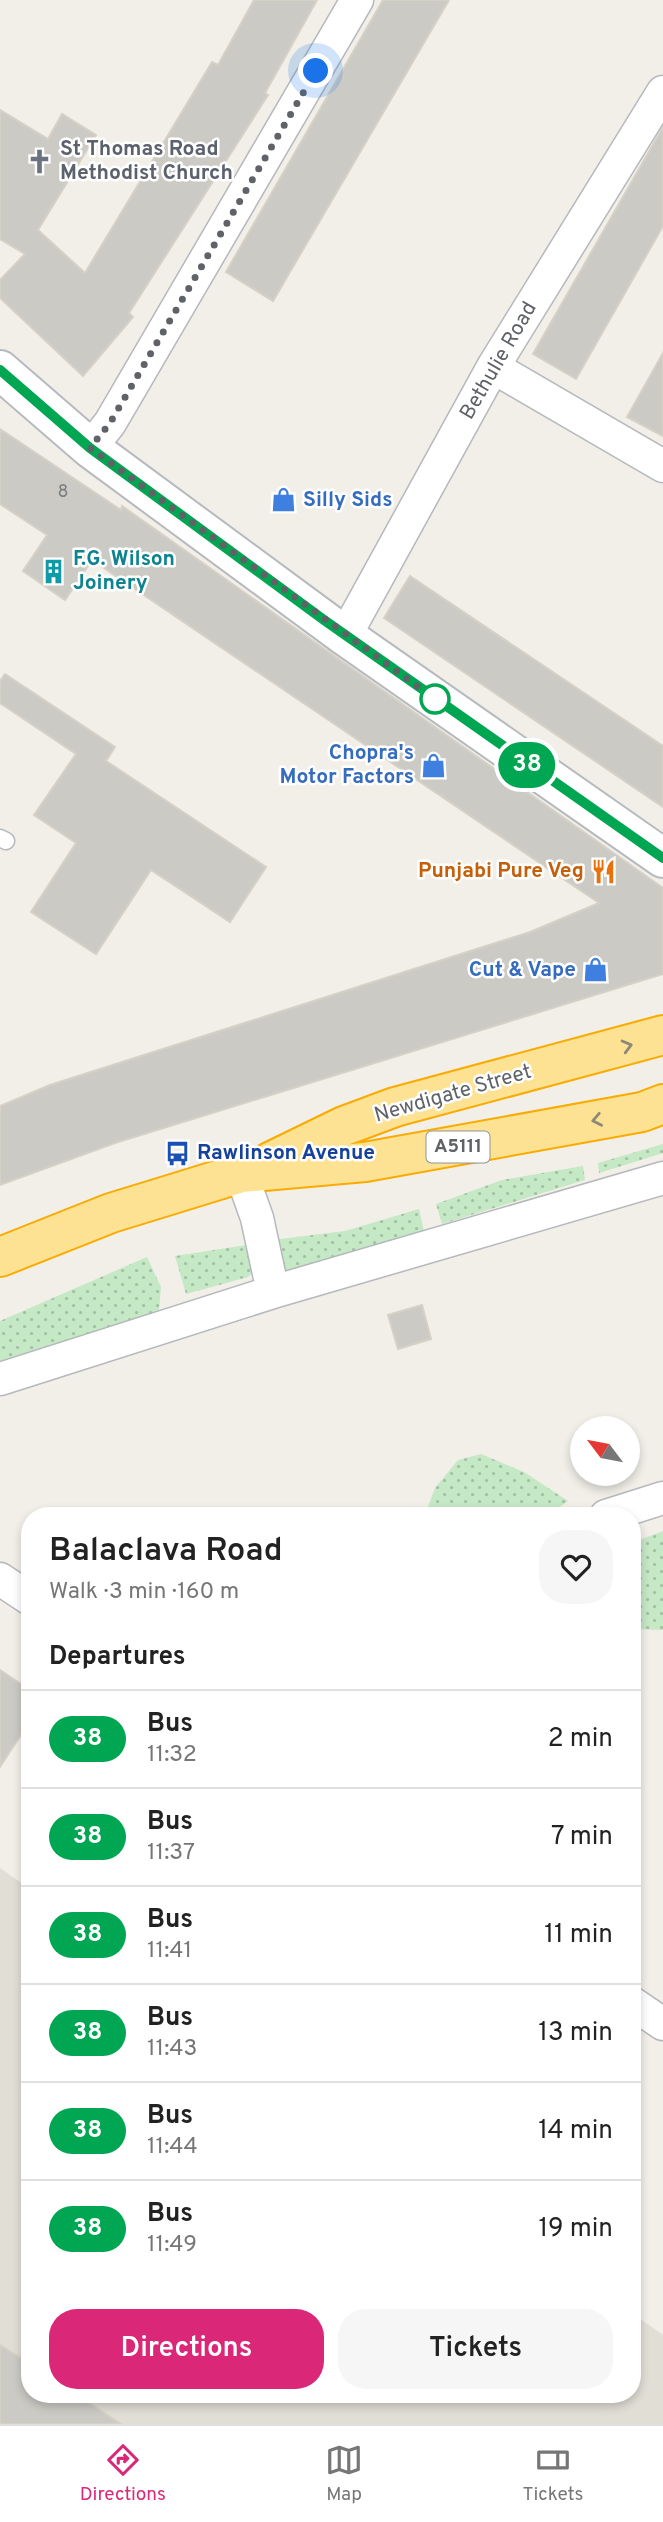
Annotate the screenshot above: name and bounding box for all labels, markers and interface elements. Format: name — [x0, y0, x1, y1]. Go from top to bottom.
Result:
your location — [298, 53, 333, 88]
place label: St Thomas Road Methodist Church — [60, 136, 233, 187]
church icon: St Thomas Road Methodist Church — [26, 147, 54, 175]
street label: Bethulie Road — [454, 297, 544, 425]
house number: 8 — [58, 481, 69, 504]
shop icon: Silly Sids — [269, 486, 297, 514]
place label: Silly Sids — [303, 487, 393, 514]
place label: F.G. Wilson Joinery — [73, 546, 175, 597]
building icon: F.G. Wilson Joinery — [39, 557, 67, 585]
unlabelled marker — [420, 684, 450, 714]
place label: Chopra's Motor Factors — [279, 740, 414, 791]
line badge: 38 — [496, 742, 558, 788]
text: 38 — [512, 750, 542, 780]
shop icon: Chopra's Motor Factors — [420, 751, 448, 779]
restaurant icon: Punjabi Pure Veg — [590, 857, 618, 885]
place label: Punjabi Pure Veg — [418, 858, 584, 885]
shop icon: Cut & Vape — [582, 956, 610, 984]
place label: Cut & Vape — [469, 957, 576, 984]
one-way arrow — [621, 1040, 633, 1054]
street label: Newdigate Street — [371, 1059, 535, 1129]
one-way arrow — [591, 1112, 603, 1127]
road number: A5111 — [426, 1132, 490, 1162]
bus stop icon: Rawlinson Avenue — [163, 1139, 191, 1167]
place label: Rawlinson Avenue — [197, 1140, 375, 1167]
north arrow — [570, 1416, 640, 1486]
map controls — [570, 1416, 640, 1486]
button: heart — [539, 1530, 613, 1604]
text: Balaclava Road — [49, 1531, 283, 1573]
text: Walk · 3 min · 160 m — [49, 1578, 239, 1607]
text: Departures — [49, 1641, 186, 1674]
text: Bus — [147, 1708, 193, 1741]
text: 2 min — [548, 1723, 613, 1756]
text: 38 — [73, 1724, 102, 1754]
text: 11:32 — [147, 1741, 197, 1770]
text: Bus — [147, 1806, 193, 1839]
text: 7 min — [551, 1821, 613, 1854]
text: 38 — [73, 1822, 102, 1852]
text: 11:37 — [147, 1839, 195, 1868]
text: Bus — [147, 1904, 193, 1937]
text: 11 min — [544, 1919, 613, 1952]
text: 38 — [73, 1920, 102, 1950]
text: 11:41 — [147, 1937, 192, 1966]
text: Bus — [147, 2002, 193, 2035]
text: 13 min — [538, 2017, 613, 2050]
text: 38 — [73, 2018, 102, 2048]
text: 11:43 — [147, 2035, 197, 2064]
text: Bus — [147, 2100, 193, 2133]
text: 14 min — [538, 2115, 613, 2148]
text: 38 — [73, 2116, 102, 2146]
text: 11:44 — [147, 2133, 198, 2162]
text: Bus — [147, 2198, 193, 2231]
text: 19 min — [538, 2213, 613, 2246]
text: 38 — [73, 2214, 102, 2244]
text: 11:49 — [147, 2231, 197, 2260]
button: Directions — [49, 2309, 324, 2389]
button: Tickets — [338, 2309, 613, 2389]
tab: Directions — [80, 2441, 166, 2507]
tab: Map — [325, 2441, 363, 2507]
tab: Tickets — [522, 2441, 583, 2507]

